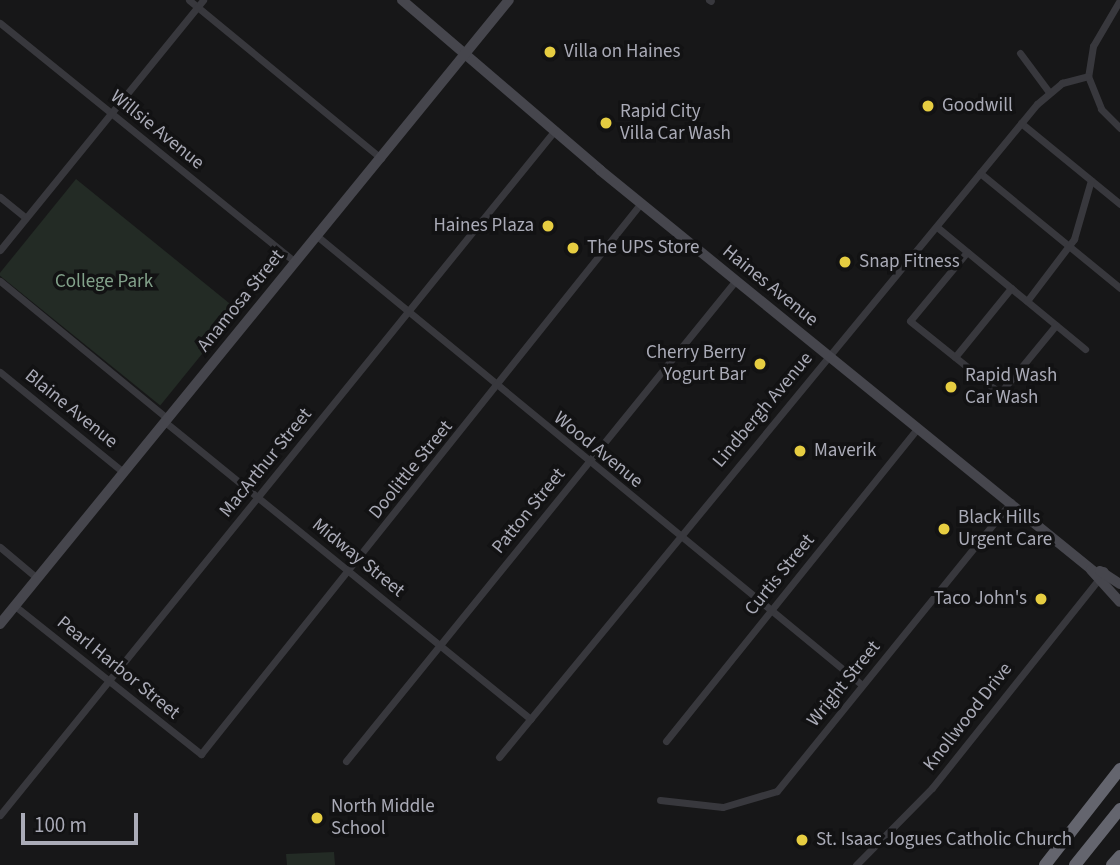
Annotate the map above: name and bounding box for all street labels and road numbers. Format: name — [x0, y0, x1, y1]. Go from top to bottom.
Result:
street label: Willsie Avenue — [106, 85, 208, 175]
street label: Haines Avenue — [717, 240, 823, 332]
street label: Anamosa Street — [193, 245, 289, 357]
street label: Lindbergh Avenue — [708, 348, 818, 472]
street label: Blaine Avenue — [20, 365, 122, 453]
street label: MacArthur Street — [215, 404, 317, 522]
street label: Wood Avenue — [549, 407, 647, 493]
street label: Doolittle Street — [364, 416, 458, 524]
street label: Patton Street — [488, 464, 570, 558]
street label: Midway Street — [307, 514, 409, 602]
street label: Curtis Street — [740, 530, 820, 620]
street label: Pearl Harbor Street — [52, 611, 184, 725]
street label: Wright Street — [802, 636, 886, 732]
street label: Knollwood Drive — [919, 658, 1017, 776]

